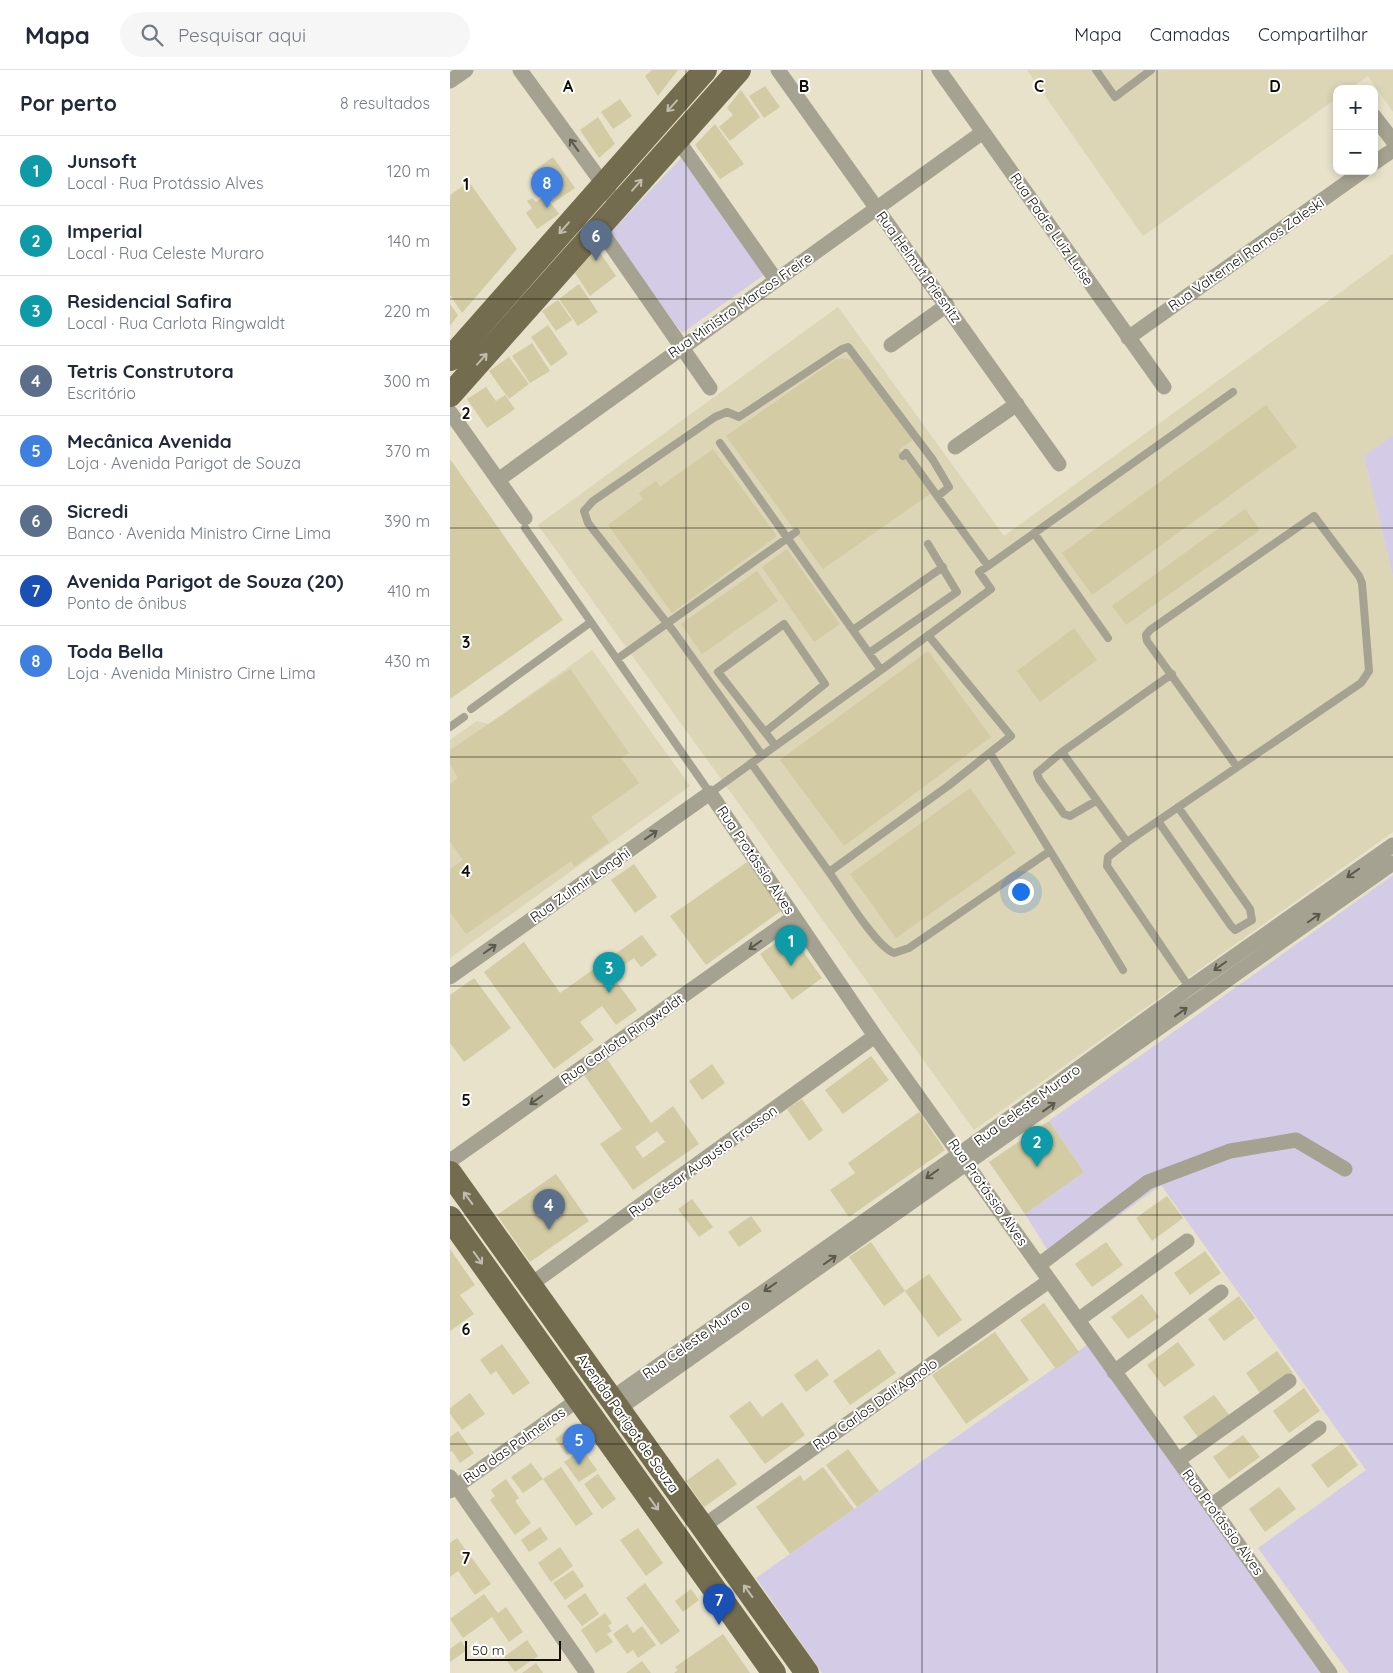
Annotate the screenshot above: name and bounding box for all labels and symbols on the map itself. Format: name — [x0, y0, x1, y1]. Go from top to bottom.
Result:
text: A — [563, 76, 574, 96]
text: B — [799, 76, 809, 96]
text: C — [1034, 76, 1044, 96]
text: D — [1269, 76, 1281, 96]
one-way arrow — [666, 100, 678, 113]
one-way arrow — [569, 138, 579, 152]
pin: 8 — [531, 167, 563, 208]
street label: Rua Padre Luiz Luíse — [1006, 169, 1098, 289]
text: 1 — [463, 174, 469, 194]
one-way arrow — [631, 178, 643, 191]
street label: Rua Valternei Ramos Zaleski — [1165, 193, 1327, 315]
street label: Rua Helmut Priesnitz — [872, 208, 966, 327]
pin: 6 — [580, 220, 612, 261]
one-way arrow — [559, 221, 570, 234]
street label: Rua Ministro Marcos Freire — [664, 248, 816, 362]
one-way arrow — [477, 352, 488, 365]
text: 2 — [461, 403, 471, 423]
text: 3 — [462, 632, 470, 652]
street label: Rua Protássio Alves — [713, 802, 799, 918]
one-way arrow — [644, 830, 658, 840]
street label: Rua Zulmir Longhi — [526, 844, 634, 926]
text: 4 — [461, 861, 471, 881]
one-way arrow — [1346, 868, 1360, 878]
your location — [1008, 879, 1034, 905]
one-way arrow — [1306, 913, 1320, 923]
pin: 1 — [775, 925, 807, 966]
one-way arrow — [748, 940, 762, 950]
one-way arrow — [483, 944, 497, 954]
pin: 3 — [593, 952, 625, 993]
one-way arrow — [1213, 961, 1227, 971]
street label: Rua Carlota Ringwaldt — [557, 990, 687, 1088]
one-way arrow — [1174, 1007, 1188, 1017]
street label: Rua Celeste Muraro — [970, 1060, 1084, 1150]
text: 5 — [461, 1090, 471, 1110]
one-way arrow — [530, 1095, 544, 1105]
street label: Rua César Augusto Frasson — [625, 1101, 781, 1221]
one-way arrow — [1042, 1102, 1056, 1112]
pin: 2 — [1021, 1126, 1053, 1167]
street label: Rua Protássio Alves — [944, 1135, 1032, 1249]
one-way arrow — [925, 1169, 939, 1179]
pin: 4 — [533, 1189, 565, 1230]
one-way arrow — [463, 1192, 473, 1206]
one-way arrow — [473, 1251, 483, 1265]
one-way arrow — [823, 1255, 837, 1265]
one-way arrow — [763, 1282, 777, 1292]
street label: Rua Celeste Muraro — [639, 1295, 753, 1383]
text: 6 — [462, 1319, 471, 1339]
street label: Avenida Parigot de Souza — [573, 1350, 683, 1496]
street label: Rua Carlos Dall'Agnolo — [809, 1354, 941, 1454]
street label: Rua das Palmeiras — [459, 1403, 569, 1487]
pin: 5 — [563, 1424, 595, 1465]
street label: Rua Protássio Alves — [1178, 1465, 1268, 1579]
one-way arrow — [649, 1497, 659, 1511]
text: 7 — [462, 1548, 471, 1568]
pin: 7 — [703, 1584, 735, 1625]
one-way arrow — [742, 1585, 753, 1598]
scale bar — [465, 1638, 561, 1661]

